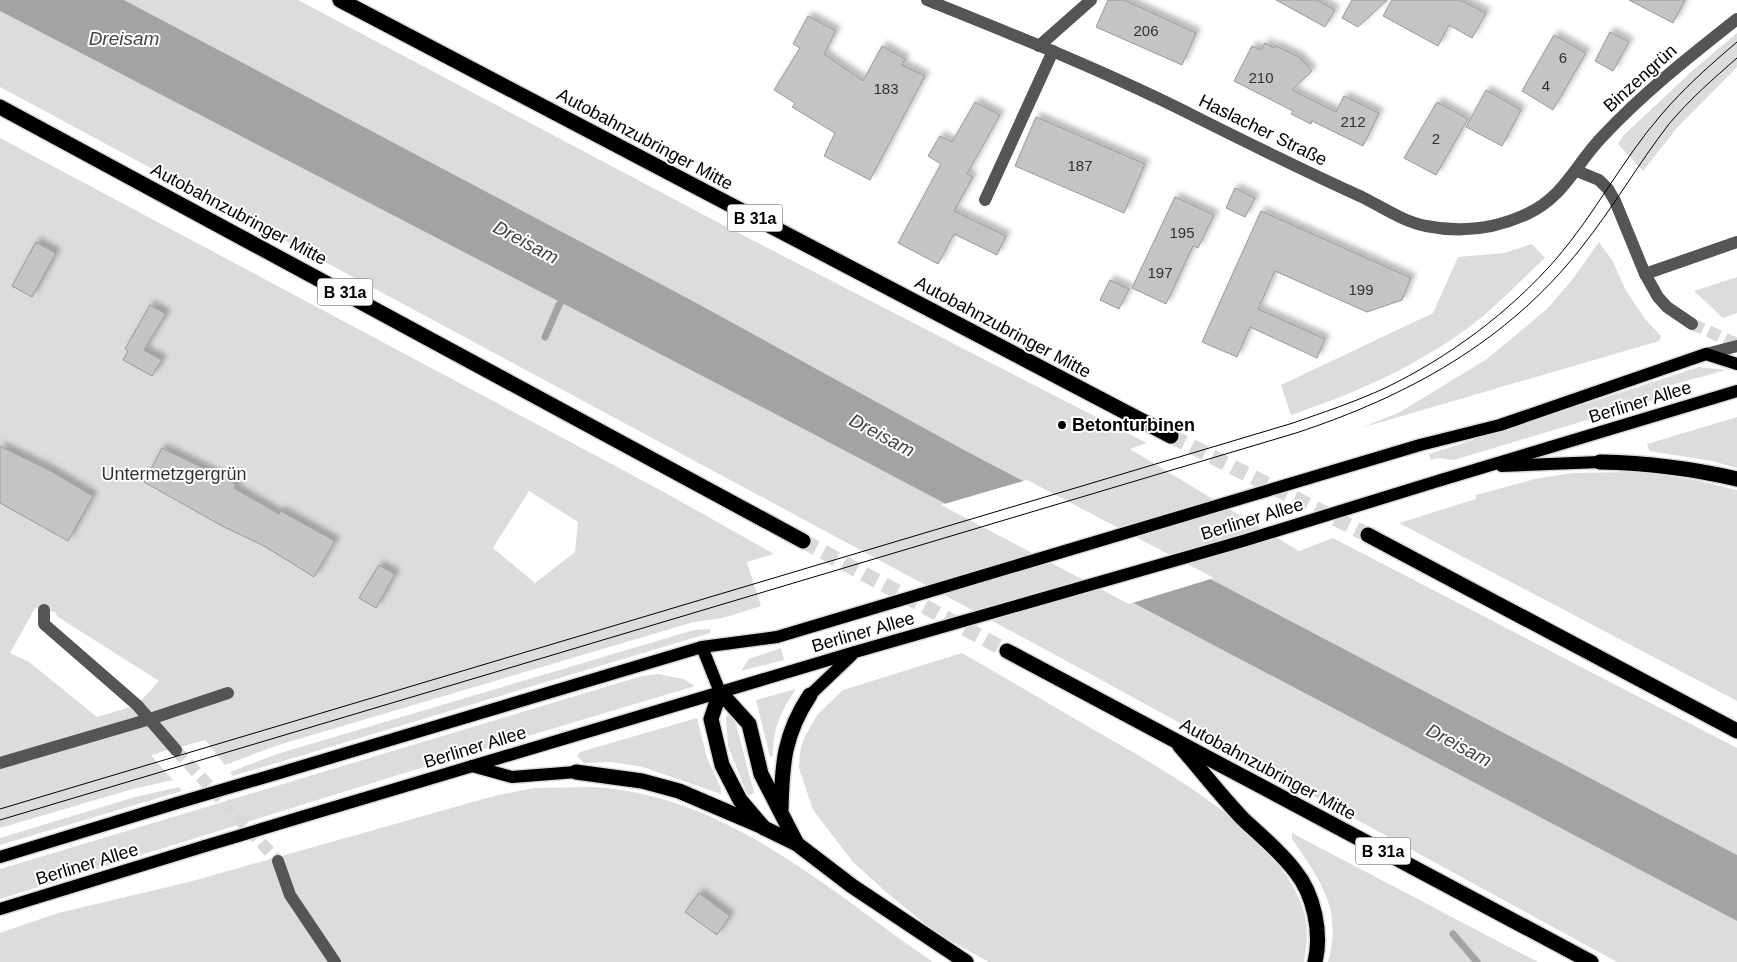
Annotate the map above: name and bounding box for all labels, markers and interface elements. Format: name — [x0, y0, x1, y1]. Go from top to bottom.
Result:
house number: 206 — [1133, 22, 1159, 39]
water label: Dreisam — [89, 28, 159, 49]
street label: Binzengrün — [1599, 40, 1681, 116]
house number: 6 — [1559, 49, 1567, 66]
house number: 210 — [1248, 69, 1274, 86]
house number: 4 — [1542, 77, 1550, 94]
house number: 183 — [873, 80, 899, 97]
street label: Autobahnzubringer Mitte — [554, 84, 736, 194]
street label: Haslacher Straße — [1196, 90, 1330, 170]
house number: 212 — [1340, 113, 1366, 130]
house number: 2 — [1432, 130, 1440, 147]
house number: 187 — [1067, 157, 1093, 174]
street label: Autobahnzubringer Mitte — [148, 159, 330, 269]
road number: B 31a — [728, 204, 782, 232]
water label: Dreisam — [490, 216, 562, 268]
house number: 195 — [1169, 224, 1195, 241]
house number: 197 — [1147, 264, 1173, 281]
street label: Autobahnzubringer Mitte — [912, 272, 1094, 382]
road number: B 31a — [318, 278, 372, 306]
house number: 199 — [1348, 281, 1374, 298]
street label: Berliner Allee — [1586, 377, 1694, 427]
water label: Dreisam — [846, 409, 918, 461]
place label: Betonturbinen — [1072, 415, 1195, 435]
marker: Betonturbinen — [1056, 419, 1068, 431]
park label: Untermetzgergrün — [101, 464, 247, 484]
street label: Berliner Allee — [1198, 494, 1306, 544]
street label: Berliner Allee — [809, 608, 917, 656]
street label: Autobahnzubringer Mitte — [1177, 714, 1359, 824]
water label: Dreisam — [1423, 719, 1495, 771]
street label: Berliner Allee — [421, 722, 529, 772]
road number: B 31a — [1356, 838, 1410, 864]
street label: Berliner Allee — [33, 839, 141, 889]

